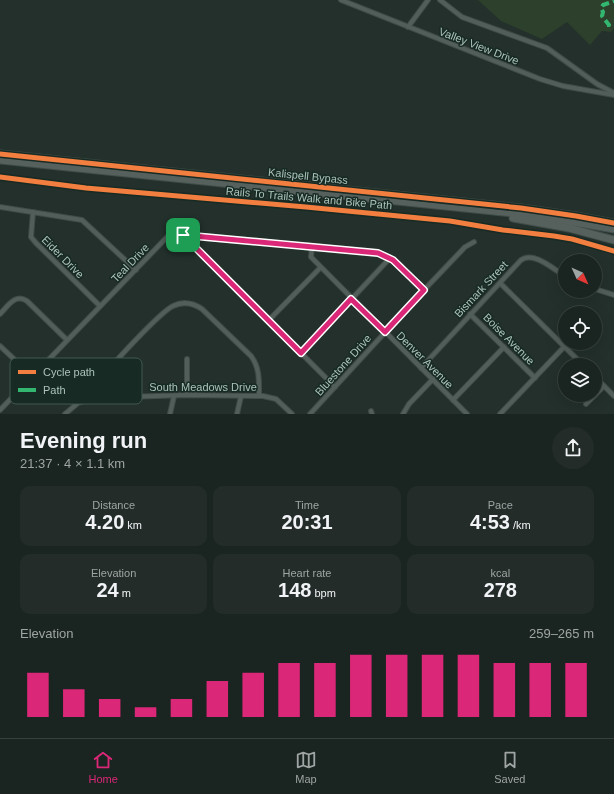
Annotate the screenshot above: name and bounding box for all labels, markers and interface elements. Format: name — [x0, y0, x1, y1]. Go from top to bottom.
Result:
street label: Valley View Drive — [437, 25, 521, 67]
street label: Kalispell Bypass — [268, 166, 349, 186]
street label: Rails To Trails Walk and Bike Path — [225, 185, 393, 211]
pin — [166, 218, 200, 252]
icon: arrive — [172, 224, 194, 246]
street label: Eider Drive — [40, 234, 86, 280]
street label: Teal Drive — [109, 241, 151, 285]
north arrow — [558, 254, 602, 298]
map controls — [558, 254, 602, 402]
street label: Bismark Street — [452, 259, 510, 319]
button: locate — [558, 306, 602, 350]
street label: Boise Avenue — [481, 311, 537, 367]
street label: Denver Avenue — [394, 329, 456, 391]
street label: Bluestone Drive — [313, 332, 373, 398]
legend — [10, 358, 142, 404]
button: layers — [558, 358, 602, 402]
text: Cycle path — [43, 366, 95, 378]
street label: South Meadows Drive — [149, 381, 257, 393]
text: Path — [43, 384, 66, 396]
button: share — [552, 427, 594, 469]
text: Evening run — [20, 428, 147, 453]
text: 21:37 · 4 × 1.1 km — [20, 456, 125, 471]
text: Distance — [92, 499, 135, 511]
text: Time — [295, 499, 319, 511]
text: Pace — [488, 499, 513, 511]
text: 4.20 — [85, 511, 124, 533]
text: 20:31 — [281, 511, 333, 533]
text: 4:53 — [470, 511, 510, 533]
text: km — [124, 519, 142, 531]
text: /km — [510, 519, 531, 531]
text: Elevation — [91, 567, 136, 579]
text: Heart rate — [283, 567, 331, 579]
text: kcal — [491, 567, 510, 579]
text: 24 — [96, 579, 119, 601]
text: 148 — [278, 579, 311, 601]
text: 278 — [484, 579, 517, 601]
text: m — [119, 587, 131, 599]
text: bpm — [311, 587, 336, 599]
text: Elevation — [20, 626, 73, 641]
text: 259–265 m — [529, 626, 594, 641]
tab: Home — [89, 749, 118, 785]
tab: Map — [295, 749, 317, 785]
tab: Saved — [494, 749, 525, 785]

